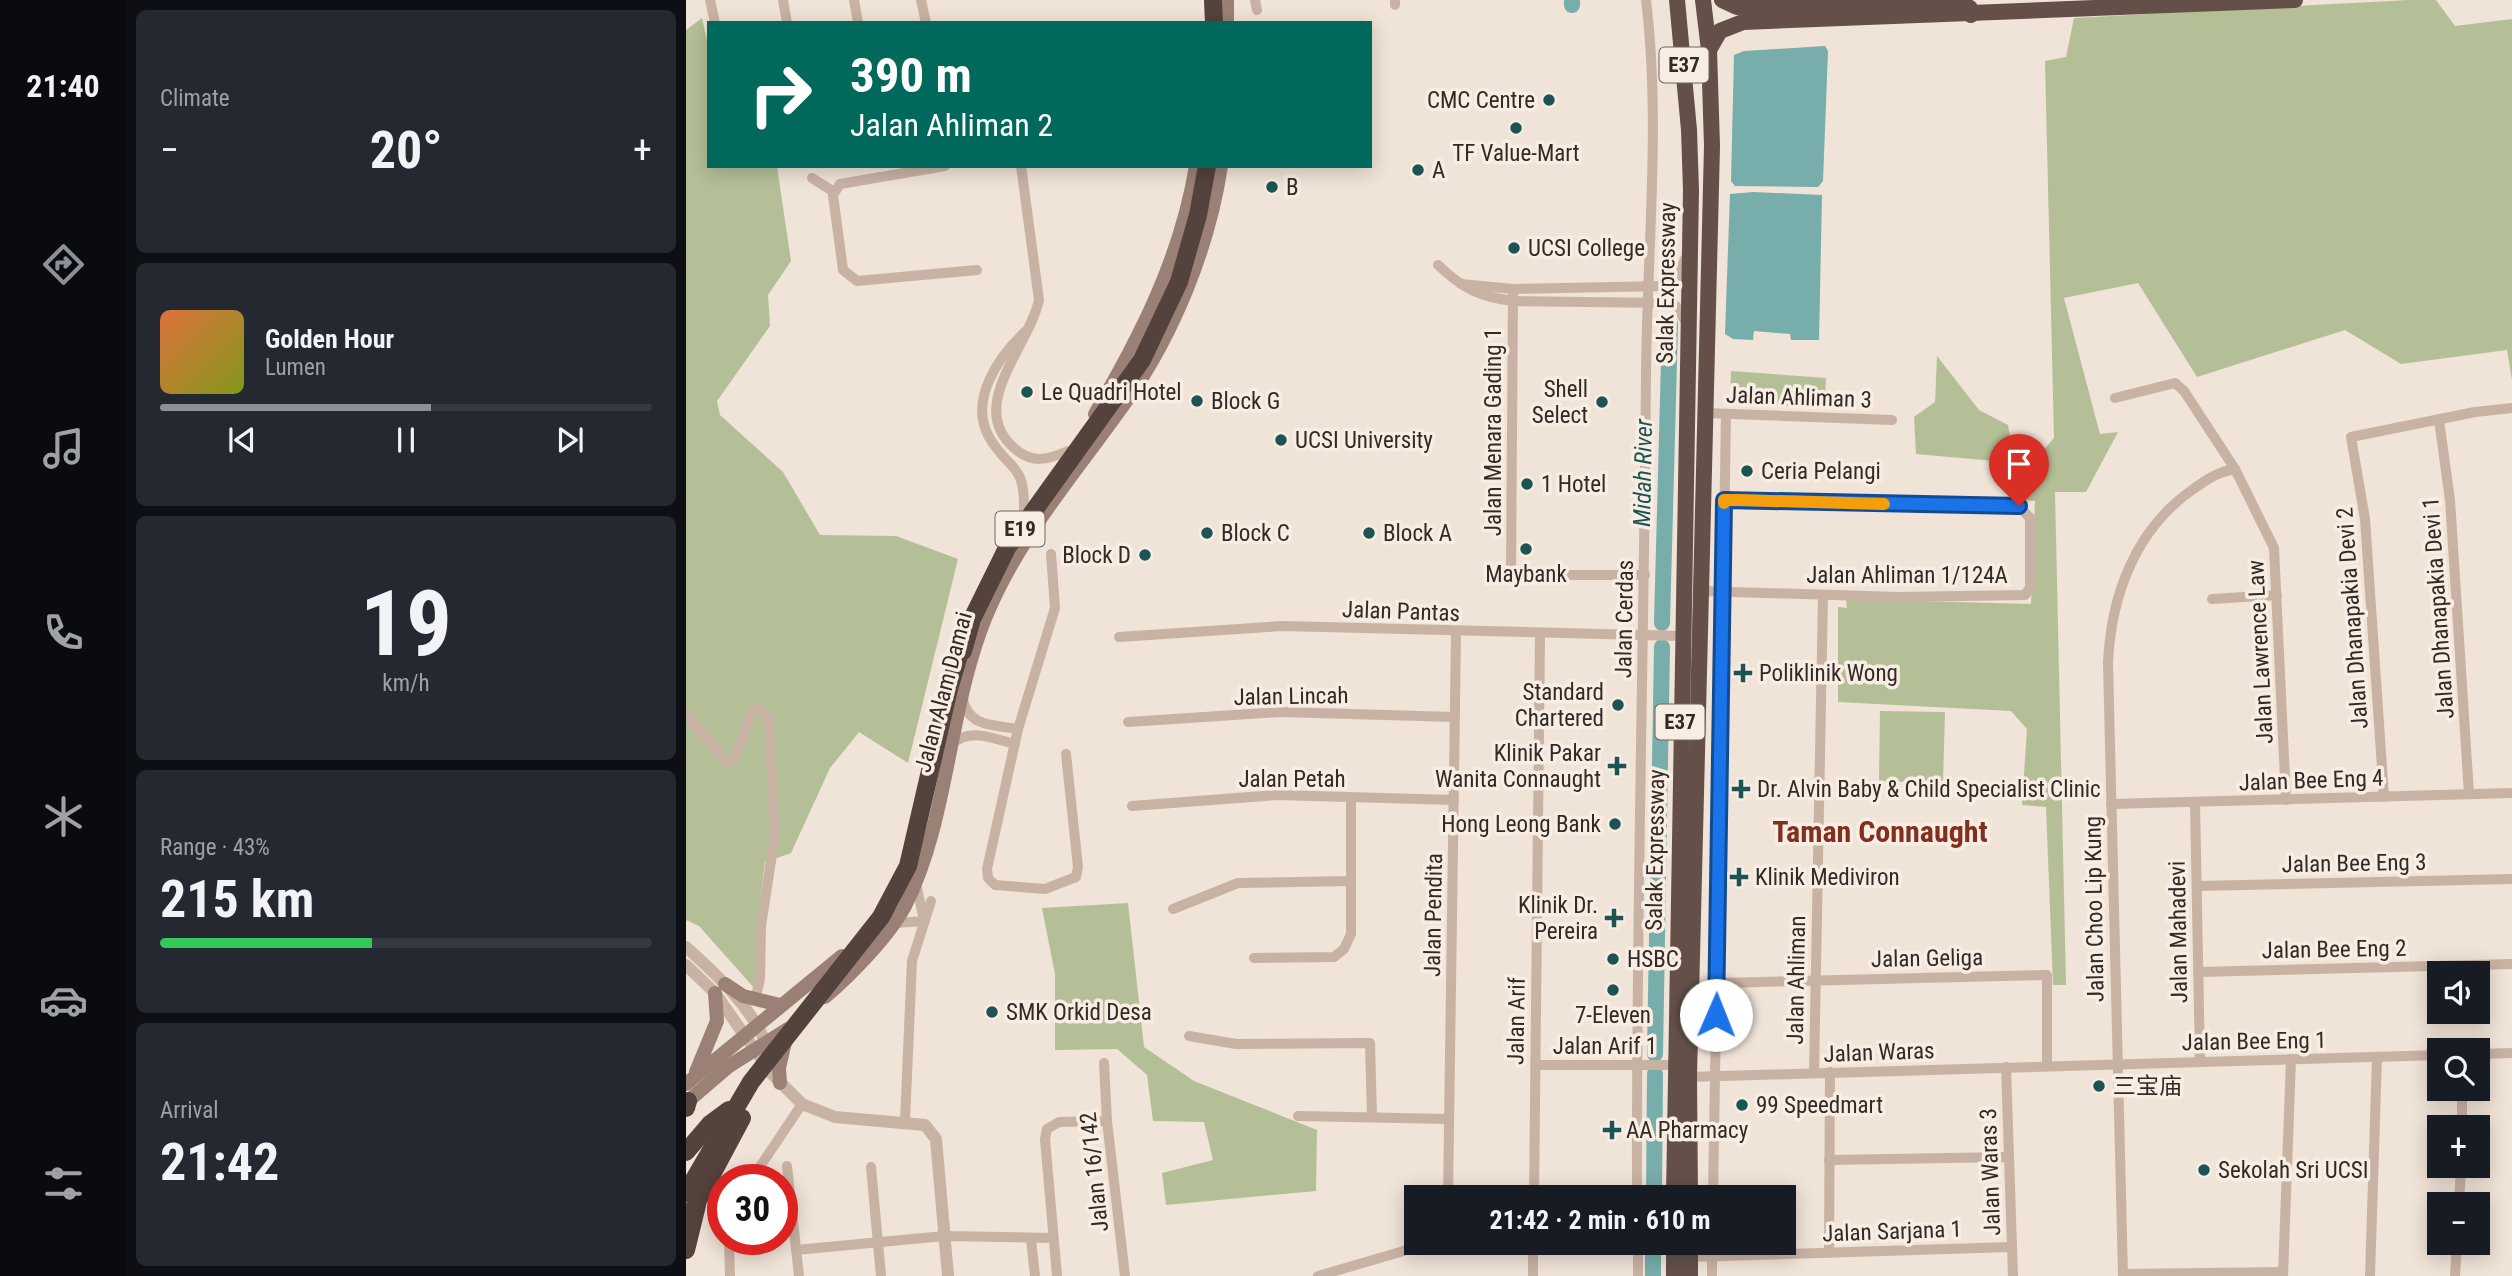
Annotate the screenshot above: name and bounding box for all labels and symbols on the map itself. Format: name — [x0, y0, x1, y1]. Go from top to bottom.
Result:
road number: E37 — [1660, 48, 1709, 82]
place label: CMC Centre — [1427, 87, 1535, 114]
marker: CMC Centre — [1541, 92, 1557, 108]
marker: TF Value-Mart — [1508, 120, 1524, 136]
place label: TF Value-Mart — [1452, 140, 1580, 167]
place label: A — [1432, 157, 1445, 184]
marker: A — [1410, 162, 1426, 178]
place label: B — [1286, 174, 1299, 201]
marker: B — [1264, 179, 1280, 195]
street label: Salak Expressway — [1652, 202, 1681, 364]
place label: UCSI College — [1528, 235, 1645, 262]
marker: UCSI College — [1506, 240, 1522, 256]
street label: Jalan Menara Gading 1 — [1480, 328, 1507, 536]
place label: Shell Select — [1532, 376, 1588, 429]
place label: Le Quadri Hotel — [1041, 379, 1182, 406]
street label: Jalan Ahliman 3 — [1726, 381, 1872, 414]
marker: Le Quadri Hotel — [1019, 384, 1035, 400]
place label: Block G — [1211, 388, 1280, 415]
marker: Block G — [1189, 393, 1205, 409]
marker: Shell Select — [1594, 394, 1610, 410]
water label: Midah River — [1628, 418, 1658, 527]
place label: UCSI University — [1295, 427, 1433, 454]
marker: UCSI University — [1273, 432, 1289, 448]
pin — [1989, 434, 2049, 506]
place label: Ceria Pelangi — [1761, 458, 1881, 485]
marker: Ceria Pelangi — [1739, 463, 1755, 479]
place label: 1 Hotel — [1541, 471, 1606, 498]
marker: 1 Hotel — [1519, 476, 1535, 492]
street label: Jalan Dhanapakia Devi 1 — [2417, 496, 2460, 720]
street label: Jalan Dhanapakia Devi 2 — [2331, 506, 2374, 730]
road number: E19 — [996, 512, 1044, 546]
place label: Block C — [1221, 520, 1290, 547]
place label: Block A — [1383, 520, 1452, 547]
marker: Block C — [1199, 525, 1215, 541]
marker: Block A — [1361, 525, 1377, 541]
marker: Maybank — [1518, 541, 1534, 557]
place label: Block D — [1062, 542, 1131, 569]
marker: Block D — [1137, 547, 1153, 563]
street label: Jalan Lawrence Law — [2242, 559, 2279, 745]
street label: Jalan Cerdas — [1610, 560, 1639, 678]
place label: Maybank — [1485, 561, 1567, 588]
street label: Jalan Ahliman 1/124A — [1806, 562, 2008, 589]
street label: Jalan Pantas — [1342, 596, 1460, 627]
street label: Jalan Alam Damai — [909, 609, 978, 775]
place label: Poliklinik Wong — [1759, 660, 1898, 687]
marker: Poliklinik Wong — [1733, 663, 1753, 683]
place label: Standard Chartered — [1515, 679, 1604, 732]
street label: Jalan Lincah — [1233, 682, 1349, 711]
marker: Standard Chartered — [1610, 697, 1626, 713]
road number: E37 — [1656, 704, 1704, 740]
place label: Klinik Pakar Wanita Connaught — [1435, 740, 1601, 793]
marker: Klinik Pakar Wanita Connaught — [1607, 756, 1627, 776]
street label: Jalan Bee Eng 4 — [2238, 764, 2384, 797]
street label: Jalan Petah — [1238, 766, 1346, 793]
street label: Salak Expressway — [1641, 769, 1670, 931]
place label: Dr. Alvin Baby & Child Specialist Clinic — [1757, 776, 2101, 803]
marker: Dr. Alvin Baby & Child Specialist Clinic — [1731, 779, 1751, 799]
place label: Hong Leong Bank — [1441, 811, 1602, 838]
district label: Taman Connaught — [1772, 814, 1988, 849]
marker: Hong Leong Bank — [1607, 816, 1623, 832]
street label: Jalan Choo Lip Kung — [2079, 816, 2110, 1002]
street label: Jalan Bee Eng 3 — [2281, 849, 2427, 878]
street label: Jalan Pendita — [1419, 853, 1448, 977]
street label: Jalan Mahadevi — [2164, 861, 2193, 1003]
place label: Klinik Mediviron — [1755, 864, 1900, 891]
marker: Klinik Mediviron — [1729, 867, 1749, 887]
place label: Klinik Dr. Pereira — [1518, 892, 1598, 945]
marker: Klinik Dr. Pereira — [1604, 908, 1624, 928]
street label: Jalan Ahliman — [1782, 915, 1811, 1045]
street label: Jalan Bee Eng 2 — [2261, 935, 2407, 964]
street label: Jalan Geliga — [1871, 944, 1983, 973]
place label: HSBC — [1627, 946, 1679, 973]
marker: HSBC — [1605, 951, 1621, 967]
street label: Jalan Arif — [1502, 976, 1531, 1065]
position arrow — [1679, 978, 1753, 1052]
marker: 7-Eleven — [1605, 982, 1621, 998]
place label: SMK Orkid Desa — [1006, 999, 1152, 1026]
place label: 7-Eleven — [1575, 1002, 1651, 1029]
marker: SMK Orkid Desa — [984, 1004, 1000, 1020]
street label: Jalan Bee Eng 1 — [2181, 1027, 2327, 1056]
street label: Jalan Arif 1 — [1553, 1033, 1657, 1060]
street label: Jalan Waras — [1823, 1037, 1935, 1068]
place label: 三宝庙 — [2113, 1073, 2182, 1100]
marker: 三宝庙 — [2091, 1078, 2107, 1094]
place label: 99 Speedmart — [1756, 1092, 1883, 1119]
marker: 99 Speedmart — [1734, 1097, 1750, 1113]
street label: Jalan Waras 3 — [1975, 1108, 2006, 1236]
street label: Jalan 16/142 — [1075, 1111, 1114, 1233]
place label: AA Pharmacy — [1626, 1117, 1749, 1144]
marker: AA Pharmacy — [1604, 1122, 1620, 1138]
place label: Sekolah Sri UCSI — [2218, 1157, 2368, 1184]
marker: Sekolah Sri UCSI — [2196, 1162, 2212, 1178]
speed limit sign: 30 — [707, 1164, 798, 1255]
street label: Jalan Sarjana 1 — [1822, 1216, 1962, 1247]

